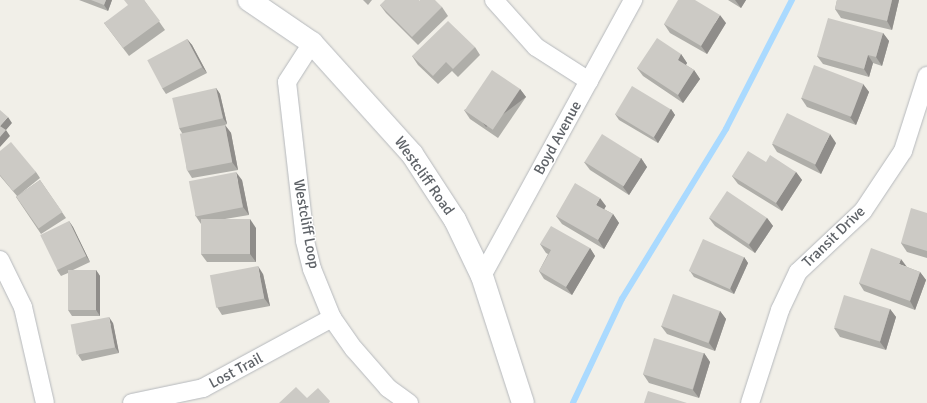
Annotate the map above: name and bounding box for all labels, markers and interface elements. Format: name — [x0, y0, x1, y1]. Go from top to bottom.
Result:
street label: Boyd Avenue — [530, 98, 586, 178]
street label: Westcliff Road — [390, 133, 458, 219]
street label: Westcliff Loop — [289, 178, 323, 270]
street label: Transit Drive — [799, 203, 869, 271]
street label: Lost Trail — [206, 349, 266, 393]

